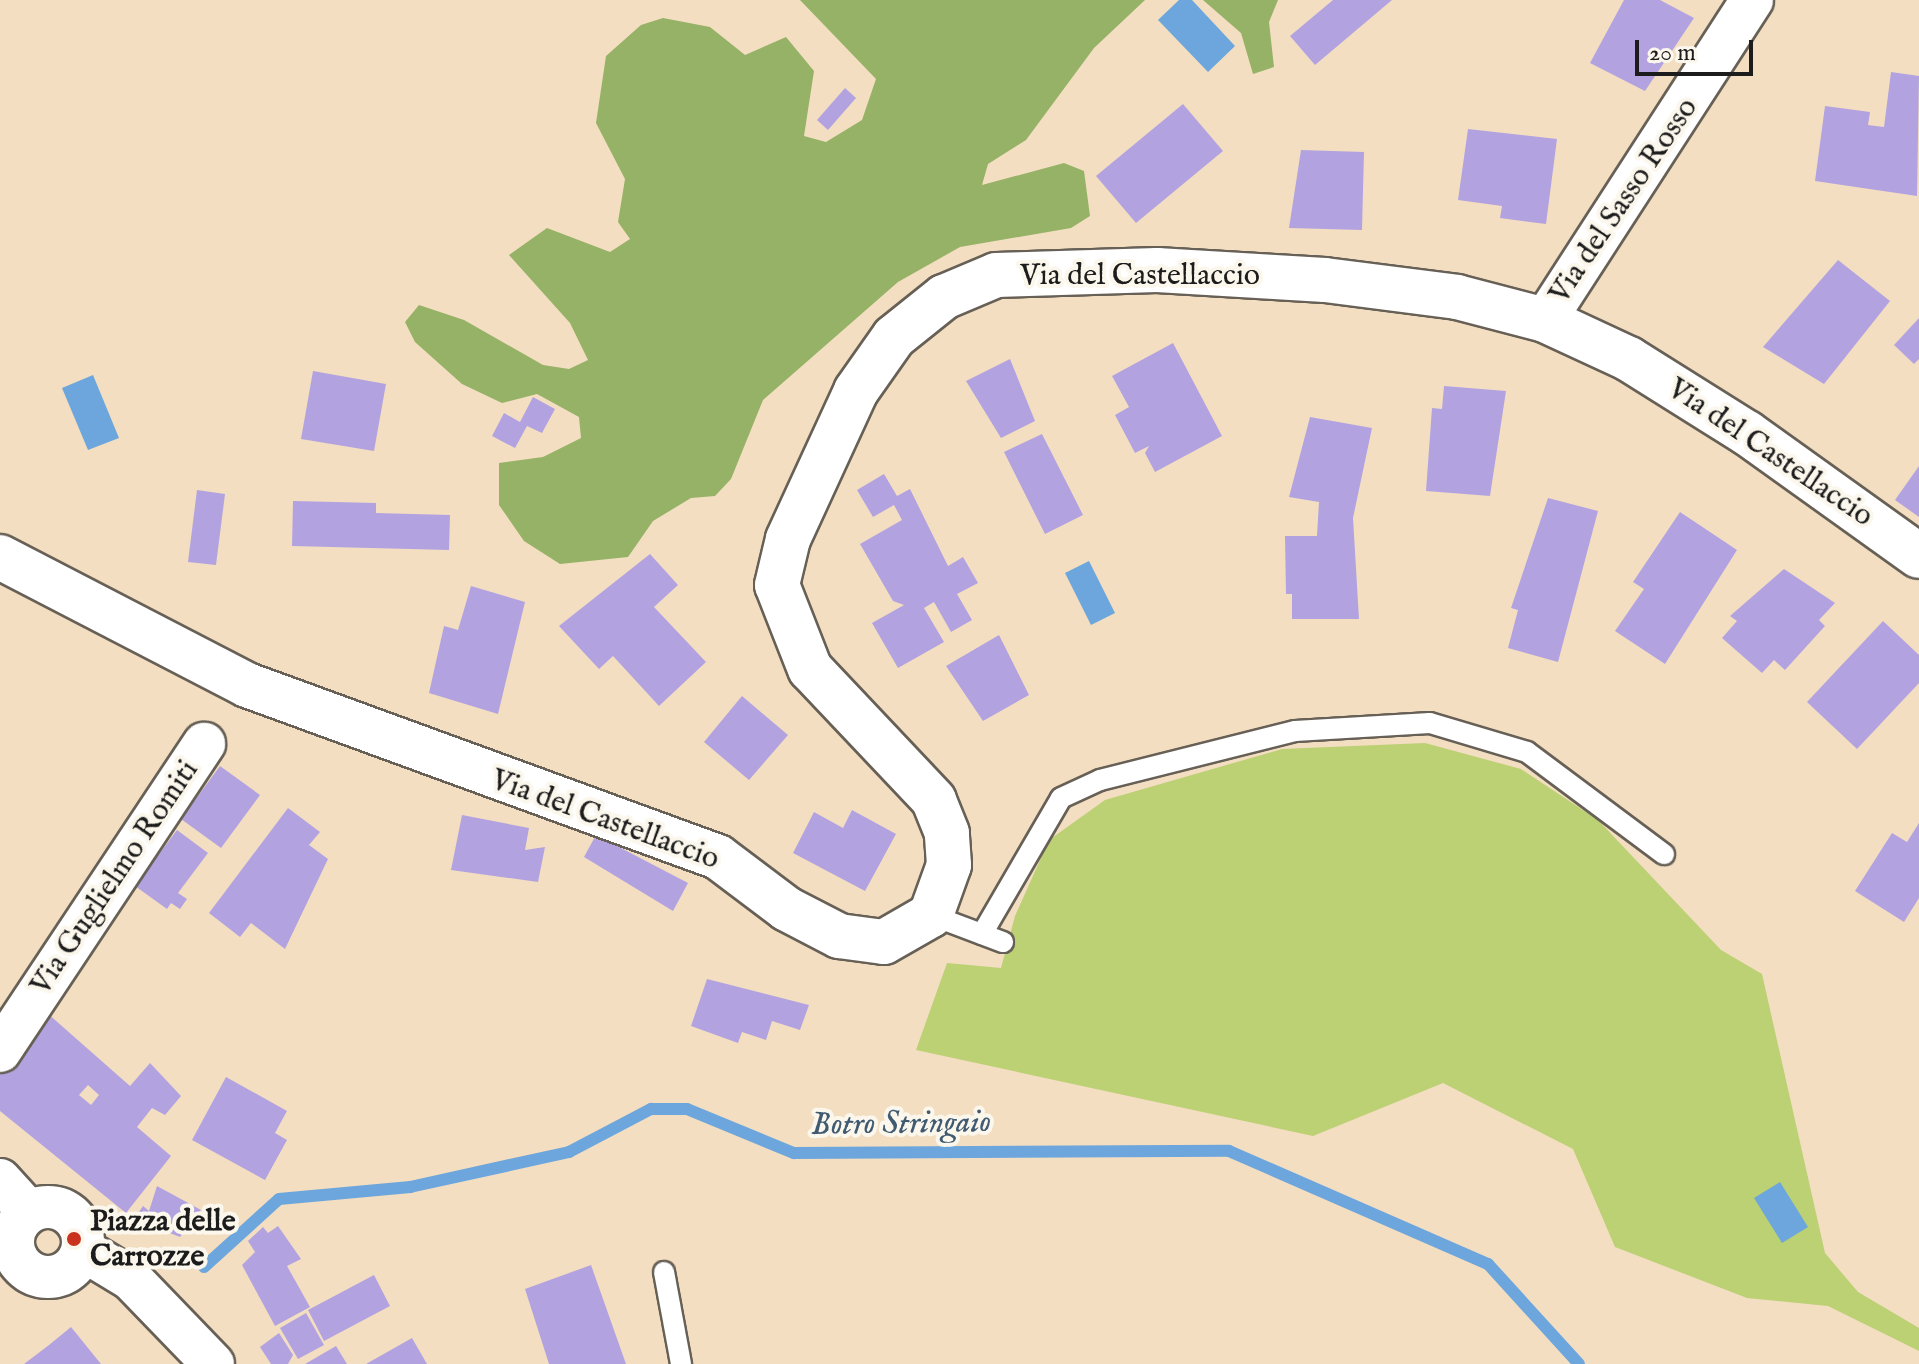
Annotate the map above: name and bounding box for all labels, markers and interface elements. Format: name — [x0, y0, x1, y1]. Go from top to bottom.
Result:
scale bar — [1639, 24, 1757, 74]
text: 20 m — [1649, 38, 1696, 69]
street label: Via del Sasso Rosso — [1542, 91, 1706, 311]
street label: Via del Castellaccio — [1020, 258, 1260, 294]
street label: Via del Castellaccio — [1660, 371, 1880, 535]
street label: Via Guglielmo Romiti — [23, 754, 207, 1002]
street label: Via del Castellaccio — [486, 762, 724, 878]
water label: Botro Stringaio — [811, 1104, 991, 1146]
place label: Piazza delle Carrozze — [90, 1204, 235, 1274]
marker: Piazza delle Carrozze — [65, 1230, 83, 1248]

